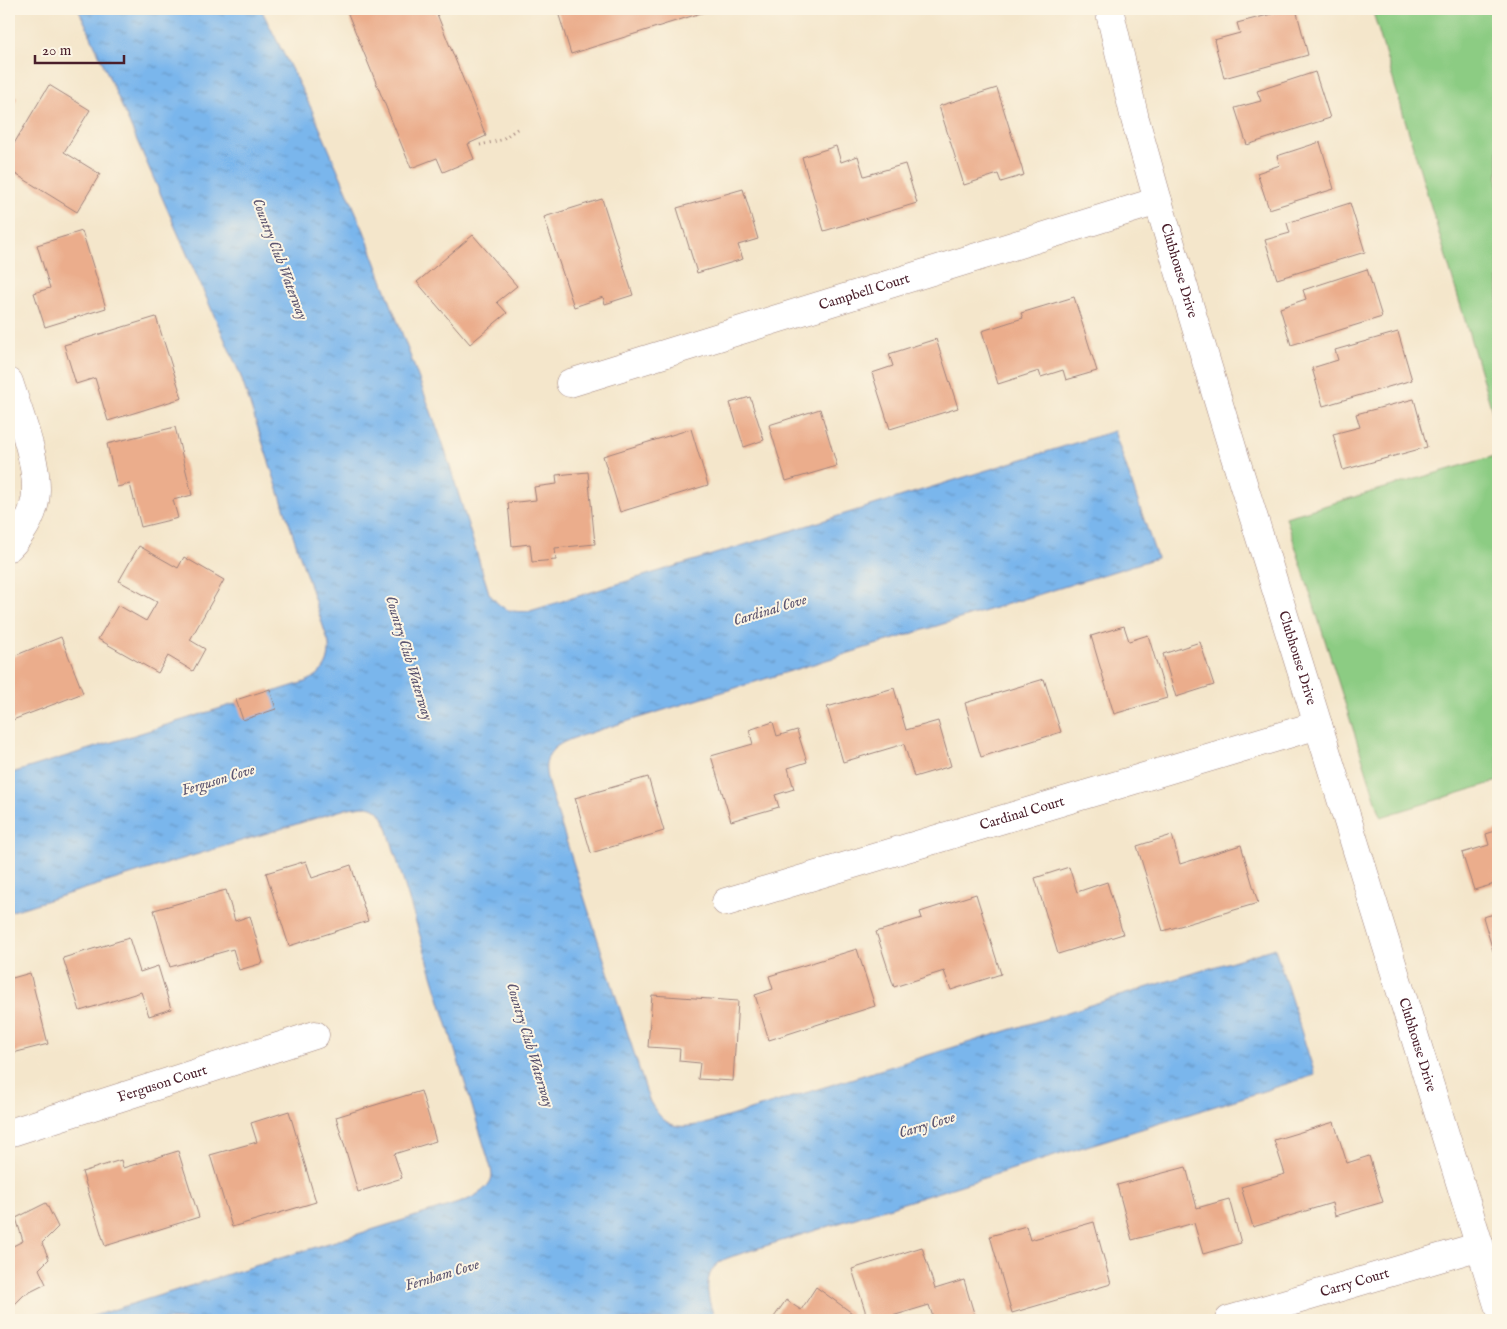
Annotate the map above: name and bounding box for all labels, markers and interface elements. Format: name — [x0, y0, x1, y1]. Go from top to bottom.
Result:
scale bar — [35, 32, 124, 64]
text: 20 m — [42, 41, 72, 60]
water label: Country Club Waterway — [248, 195, 312, 323]
street label: Clubhouse Drive — [1156, 221, 1202, 321]
street label: Campbell Court — [817, 269, 912, 314]
water label: Cardinal Cove — [731, 590, 809, 630]
water label: Country Club Waterway — [381, 594, 437, 723]
street label: Clubhouse Drive — [1274, 609, 1321, 708]
water label: Ferguson Cove — [179, 760, 257, 801]
street label: Cardinal Court — [978, 792, 1067, 835]
water label: Country Club Waterway — [502, 981, 558, 1110]
street label: Clubhouse Drive — [1394, 996, 1441, 1095]
street label: Ferguson Court — [115, 1061, 209, 1107]
water label: Carry Cove — [896, 1107, 958, 1143]
water label: Fernham Cove — [403, 1255, 481, 1295]
street label: Carry Court — [1318, 1264, 1391, 1302]

